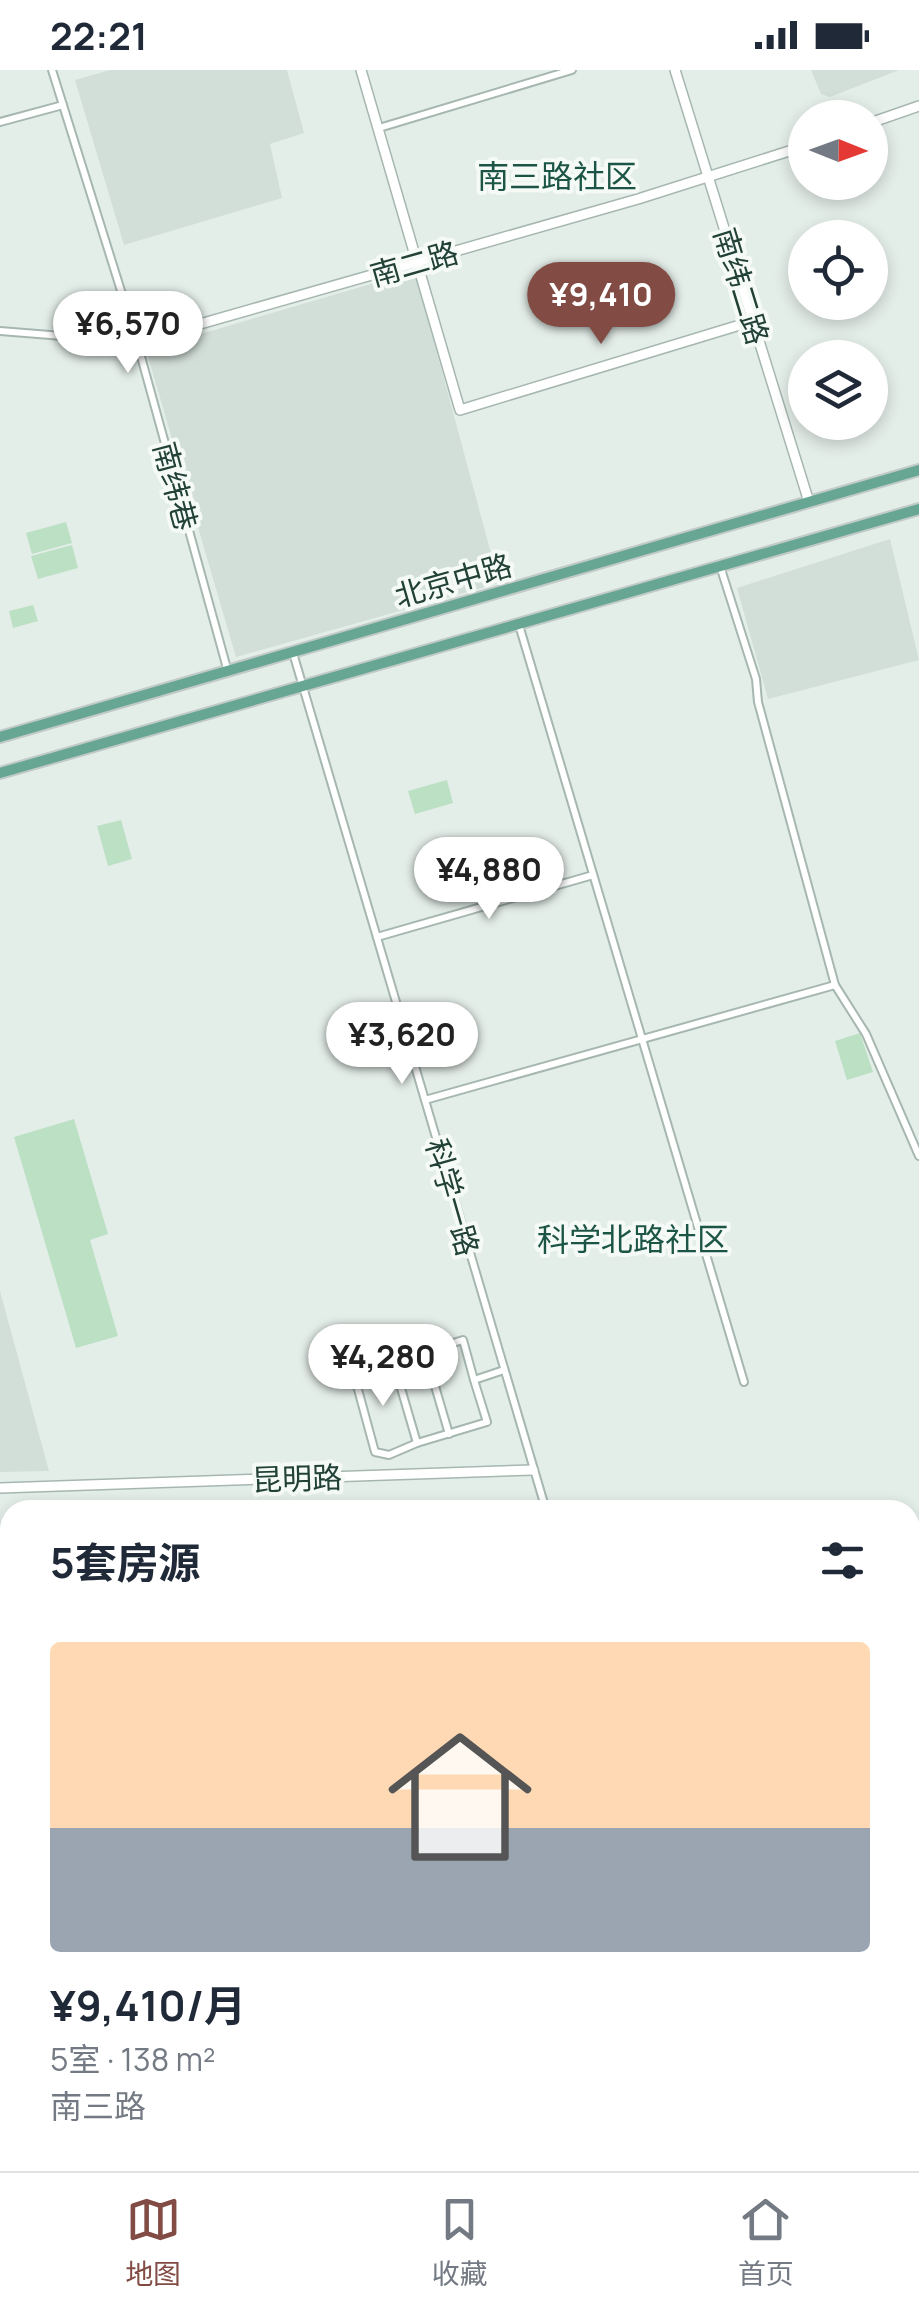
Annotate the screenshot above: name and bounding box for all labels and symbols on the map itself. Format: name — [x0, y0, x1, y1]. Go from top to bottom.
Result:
north arrow — [788, 100, 888, 200]
district label: 南三路社区 — [477, 154, 637, 198]
street label: 南纬二路 — [705, 223, 779, 349]
street label: 南二路 — [365, 231, 463, 295]
pin: ¥9,410 — [520, 262, 682, 347]
pin: ¥6,570 — [47, 291, 209, 376]
street label: 南纬巷 — [145, 437, 207, 535]
street label: 北京中路 — [390, 544, 516, 616]
pin: ¥4,880 — [408, 837, 570, 922]
pin: ¥3,620 — [321, 1002, 483, 1087]
street label: 科学一路 — [417, 1134, 489, 1260]
district label: 科学北路社区 — [537, 1217, 729, 1261]
pin: ¥4,280 — [302, 1324, 464, 1409]
street label: 昆明路 — [251, 1456, 343, 1500]

